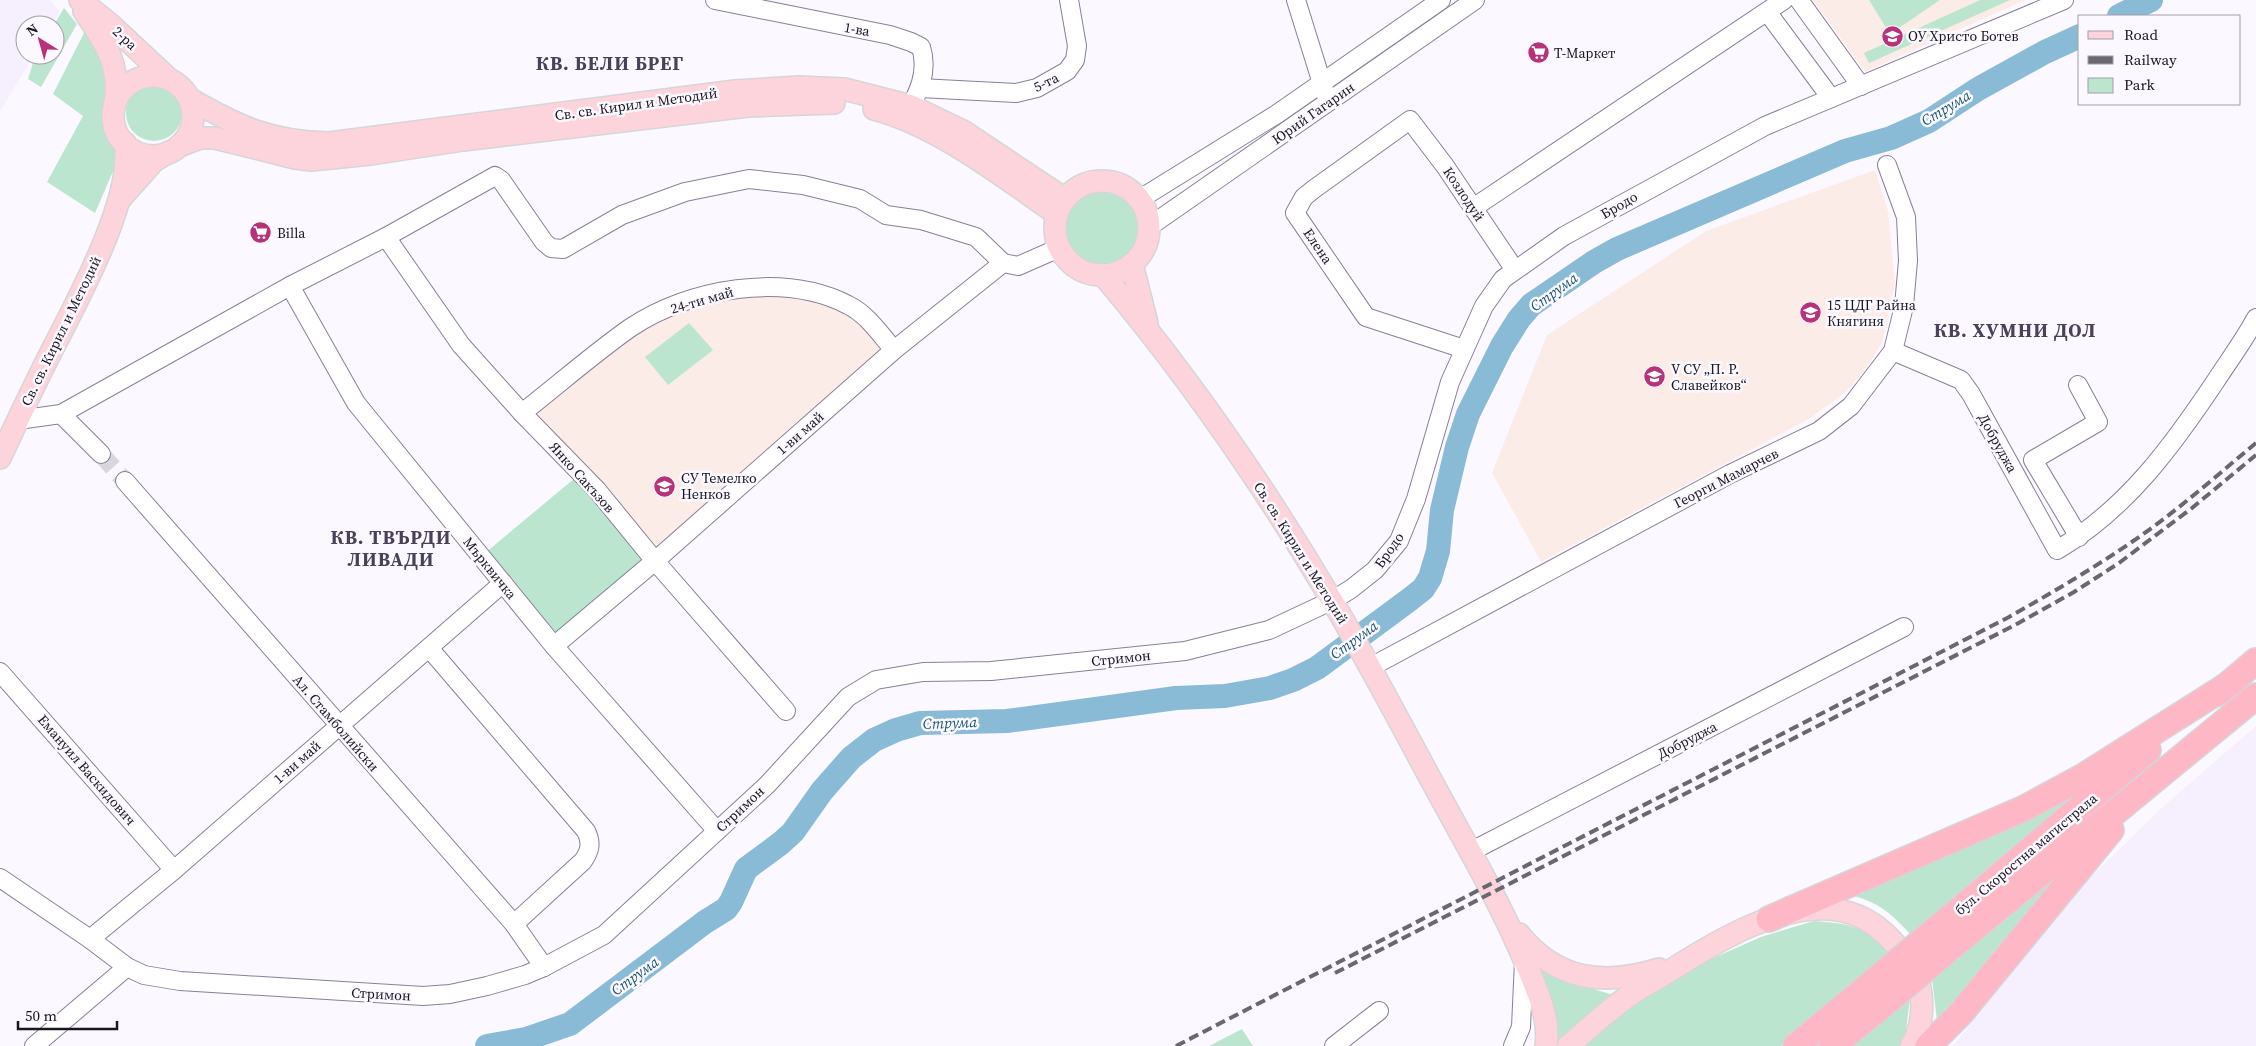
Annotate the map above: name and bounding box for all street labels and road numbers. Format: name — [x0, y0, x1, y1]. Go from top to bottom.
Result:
street label: 1-ва — [843, 17, 872, 41]
street label: 2-ра — [108, 22, 142, 55]
street label: 5-та — [1030, 67, 1063, 97]
street label: Юрий Гагарин — [1268, 77, 1359, 149]
street label: Св. св. Кирил и Методий — [553, 83, 719, 125]
street label: Козлодуй — [1438, 163, 1490, 225]
street label: Бродо — [1597, 186, 1641, 224]
street label: Елена — [1299, 224, 1338, 269]
street label: Св. св. Кирил и Методий — [16, 253, 106, 409]
street label: 24-ти май — [668, 281, 736, 319]
street label: 1-ви май — [772, 407, 828, 459]
street label: Добруджа — [1974, 410, 2023, 477]
street label: Янко Сакъзов — [545, 437, 619, 517]
street label: Георги Мамарчев — [1670, 443, 1782, 513]
street label: Св. св. Кирил и Методий — [1249, 478, 1353, 628]
street label: Бродо — [1369, 528, 1409, 572]
street label: Мърквичка — [459, 533, 522, 604]
street label: Стримон — [1090, 645, 1152, 671]
street label: Ал. Стамболийски — [288, 670, 384, 776]
street label: Емануил Васкидович — [33, 710, 141, 830]
street label: Добруджа — [1654, 716, 1721, 764]
street label: 1-ви май — [269, 736, 325, 788]
street label: Стримон — [711, 781, 769, 837]
street label: бул. Скоростна магистрала — [1951, 788, 2102, 920]
street label: Стримон — [351, 982, 411, 1006]

